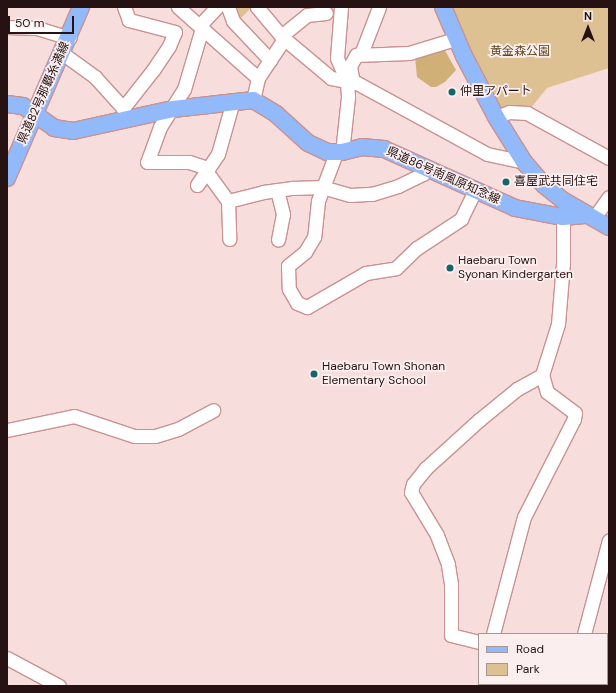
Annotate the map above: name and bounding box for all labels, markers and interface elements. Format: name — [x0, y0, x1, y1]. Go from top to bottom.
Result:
scale bar — [10, 8, 76, 34]
north arrow — [568, 8, 608, 48]
text: N — [584, 9, 592, 23]
text: 50 m — [15, 15, 44, 31]
street label: 県道82号那覇糸満線 — [15, 40, 73, 146]
park label: 黄金森公園 — [490, 45, 550, 59]
place label: 仲里アパート — [460, 85, 532, 99]
marker: 仲里アパート — [447, 87, 457, 97]
street label: 県道86号南風原知念線 — [384, 144, 502, 208]
place label: 喜屋武共同住宅 — [514, 175, 598, 189]
marker: 喜屋武共同住宅 — [501, 177, 511, 187]
place label: Haebaru Town Syonan Kindergarten — [458, 254, 573, 282]
marker: Haebaru Town Syonan Kindergarten — [445, 263, 455, 273]
place label: Haebaru Town Shonan Elementary School — [322, 360, 445, 388]
marker: Haebaru Town Shonan Elementary School — [309, 369, 319, 379]
legend — [478, 633, 608, 685]
text: Road — [516, 641, 544, 657]
text: Park — [516, 661, 540, 677]

